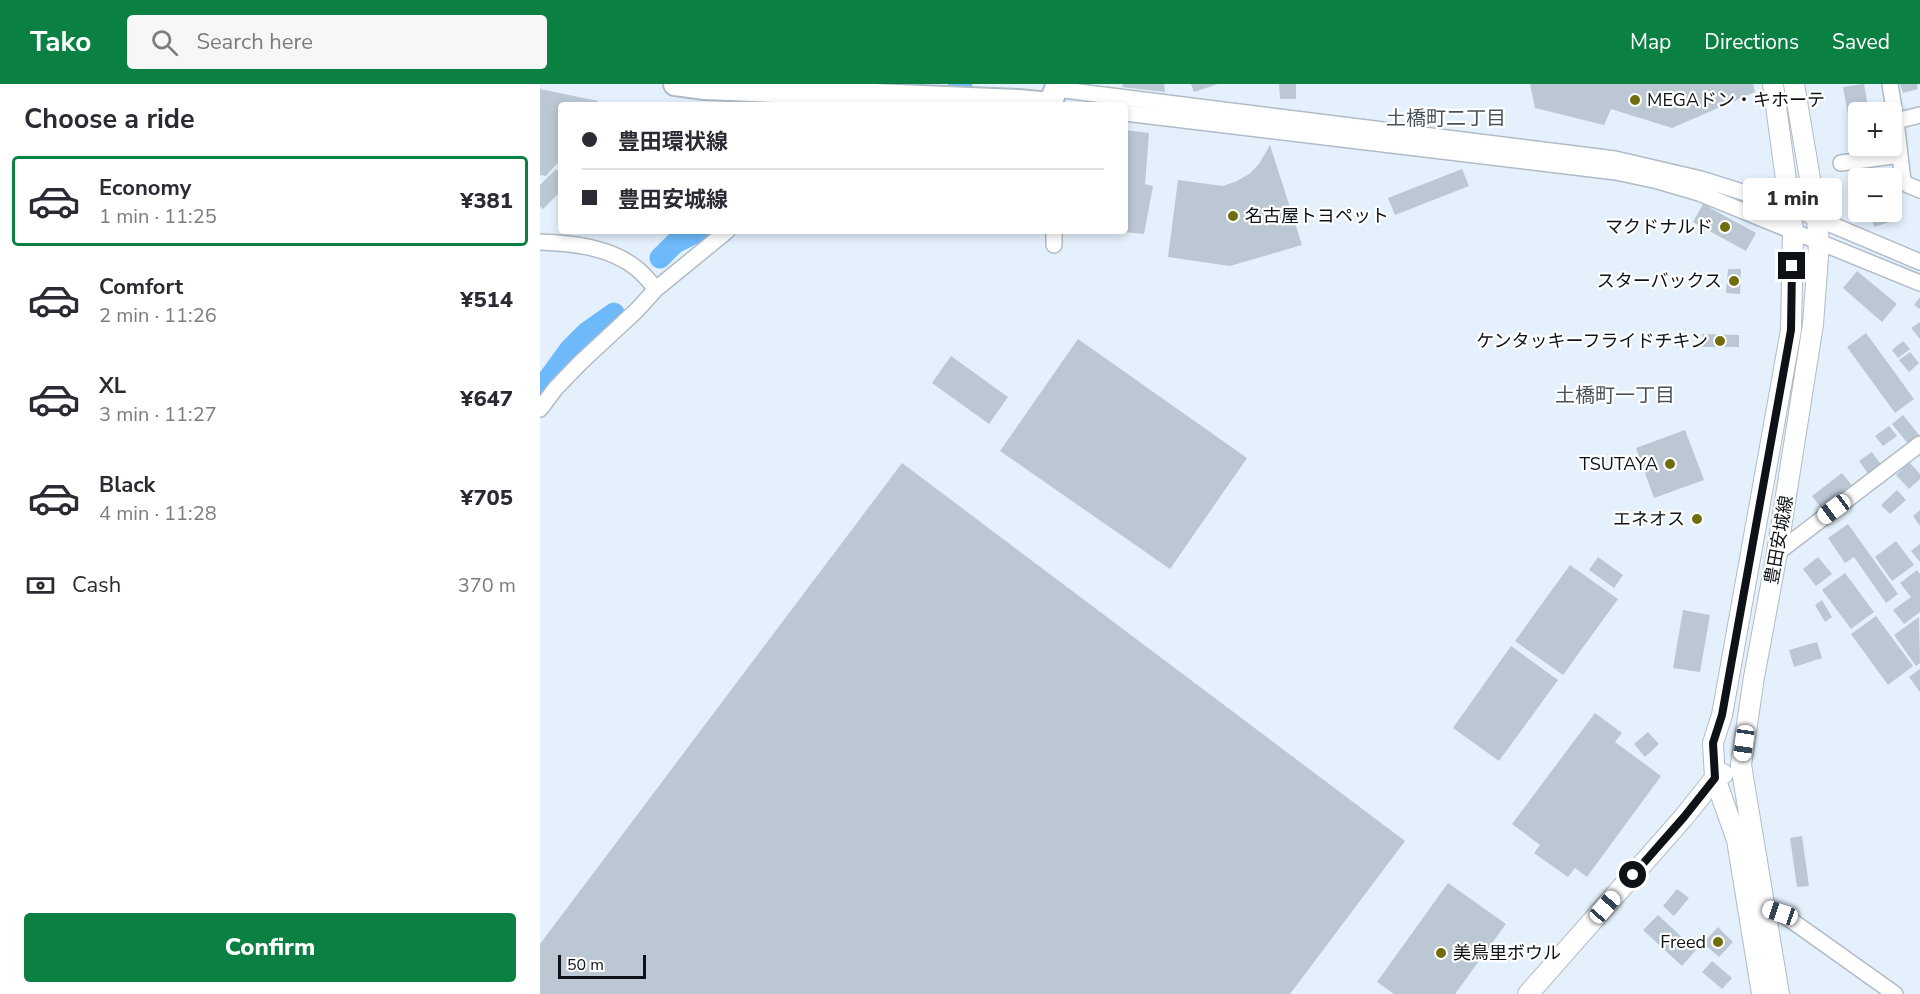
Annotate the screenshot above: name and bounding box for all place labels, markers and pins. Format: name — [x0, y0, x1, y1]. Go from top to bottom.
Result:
place label: MEGAドン・キホーテ — [1647, 88, 1825, 112]
marker: MEGAドン・キホーテ — [1628, 93, 1642, 107]
place label: 名古屋トヨペット — [1245, 204, 1389, 228]
marker: 名古屋トヨペット — [1226, 209, 1240, 223]
place label: マクドナルド — [1605, 215, 1713, 239]
marker: マクドナルド — [1718, 220, 1732, 234]
place label: スターバックス — [1597, 269, 1722, 293]
marker: スターバックス — [1727, 274, 1741, 288]
place label: ケンタッキーフライドチキン — [1476, 329, 1708, 353]
marker: ケンタッキーフライドチキン — [1713, 334, 1727, 348]
place label: TSUTAYA — [1579, 452, 1658, 476]
marker: TSUTAYA — [1663, 457, 1677, 471]
place label: エネオス — [1613, 507, 1685, 531]
marker: エネオス — [1690, 512, 1704, 526]
place label: Freed — [1660, 930, 1706, 954]
marker: Freed — [1711, 935, 1725, 949]
place label: 美鳥里ボウル — [1453, 941, 1561, 965]
marker: 美鳥里ボウル — [1434, 946, 1448, 960]

